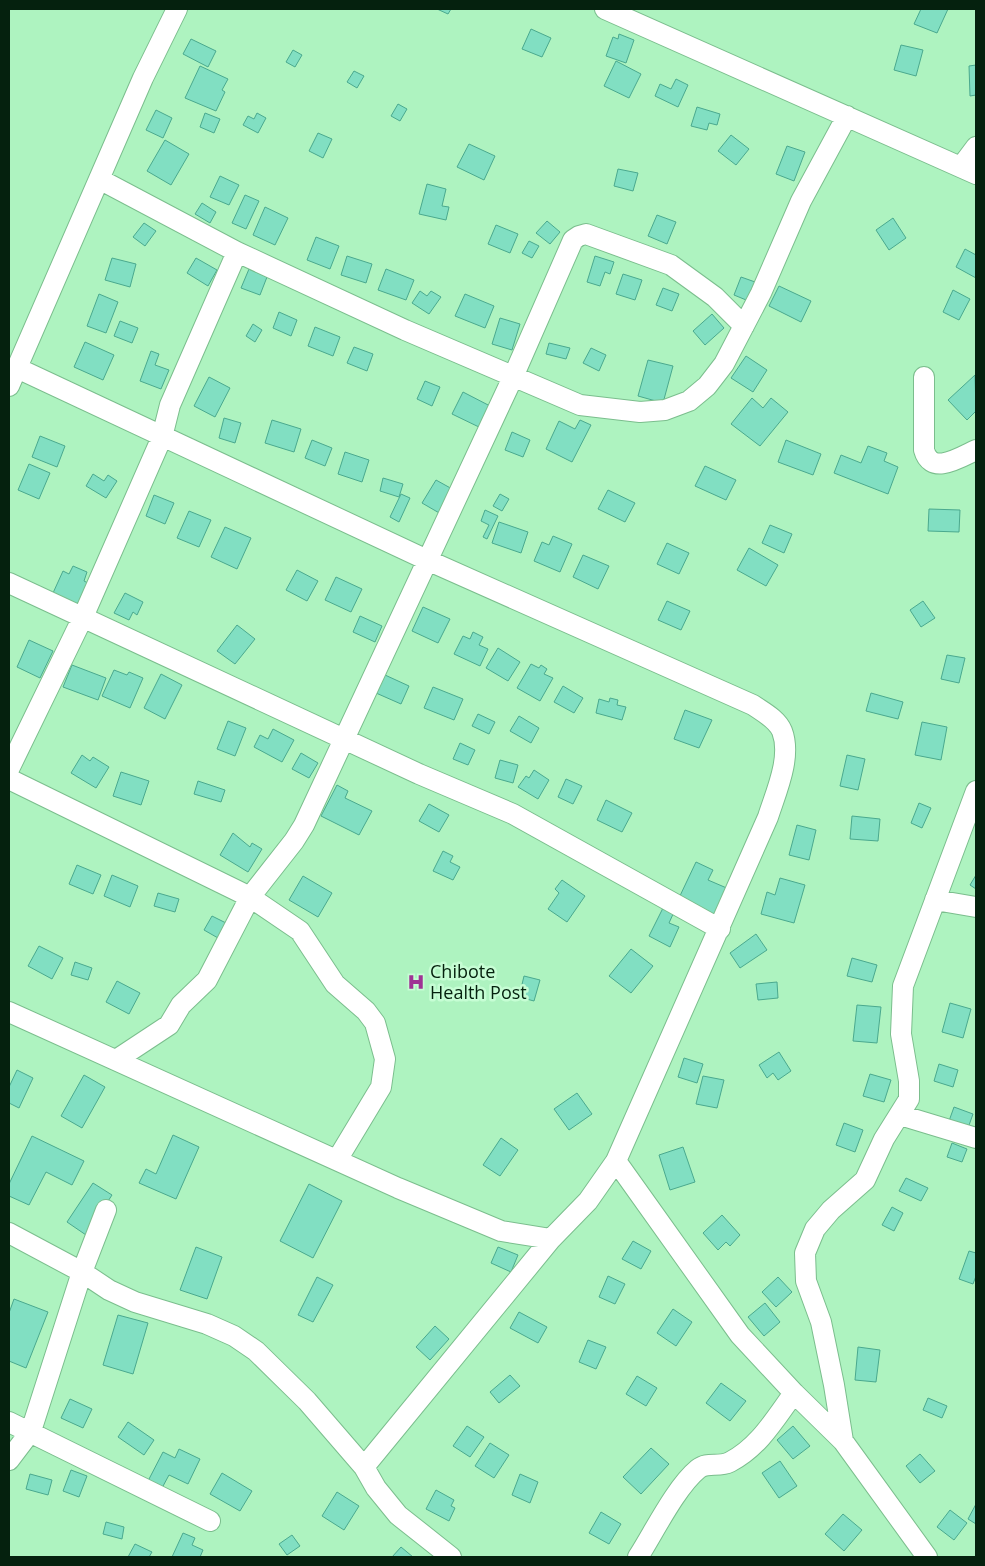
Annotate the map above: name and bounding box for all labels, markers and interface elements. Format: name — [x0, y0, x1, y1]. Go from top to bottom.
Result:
place label: Chibote Health Post — [430, 959, 527, 1004]
hospital icon: Chibote Health Post — [406, 972, 426, 992]

